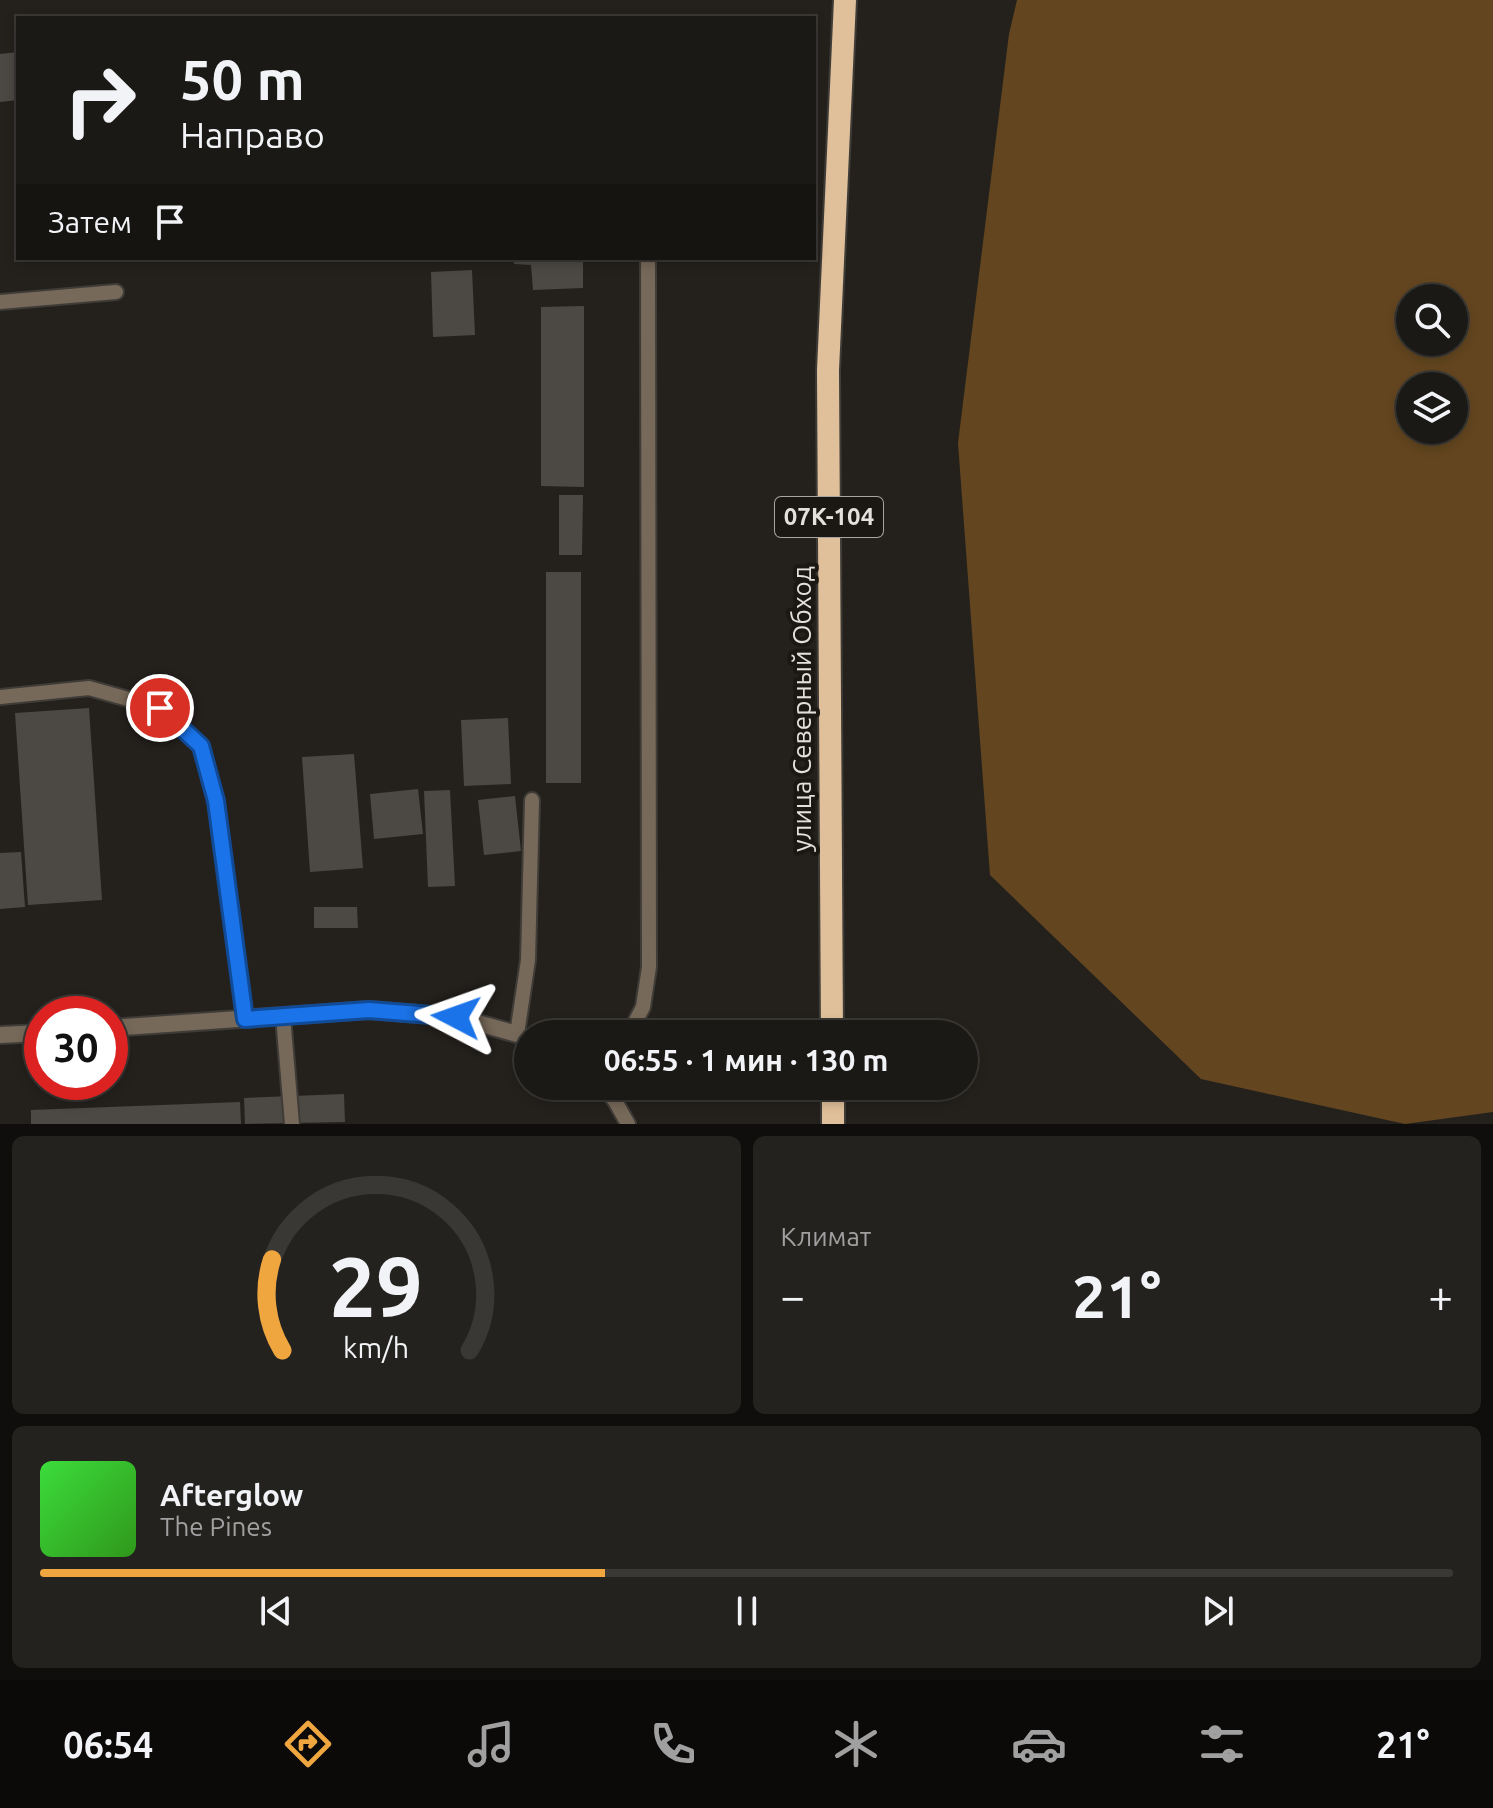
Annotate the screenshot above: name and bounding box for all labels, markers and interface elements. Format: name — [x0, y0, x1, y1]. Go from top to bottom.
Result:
icon: right — [48, 48, 152, 152]
text: 50 m — [180, 48, 305, 111]
text: Направо — [180, 114, 325, 155]
icon: arrive — [148, 200, 192, 244]
text: Затем — [48, 205, 132, 239]
map controls — [1396, 284, 1468, 444]
button: search — [1396, 284, 1468, 356]
button: layers — [1396, 372, 1468, 444]
road number: 07К-104 — [775, 497, 883, 537]
street label: улица Северный Обход — [787, 566, 816, 852]
pin — [126, 674, 194, 742]
icon: arrive — [138, 686, 182, 730]
position arrow — [414, 975, 498, 1059]
speed limit sign: 30 — [24, 996, 128, 1100]
text: 06:55 · 1 мин · 130 m — [604, 1043, 888, 1077]
text: Климат — [781, 1222, 871, 1251]
text: 29 — [329, 1239, 423, 1333]
text: 21° — [1072, 1262, 1161, 1329]
text: − — [781, 1271, 805, 1320]
text: + — [1428, 1271, 1453, 1320]
text: km/h — [343, 1331, 409, 1363]
text: Afterglow — [160, 1478, 303, 1512]
text: The Pines — [160, 1512, 272, 1541]
icon: previous — [254, 1589, 298, 1633]
icon: pause — [725, 1589, 769, 1633]
icon: next — [1196, 1589, 1240, 1633]
icon: directions — [280, 1716, 336, 1772]
icon: music — [463, 1716, 519, 1772]
icon: phone — [645, 1716, 701, 1772]
icon: climate — [828, 1716, 884, 1772]
icon: car — [1011, 1716, 1067, 1772]
icon: filters — [1194, 1716, 1250, 1772]
text: 06:54 — [63, 1724, 153, 1765]
text: 21° — [1376, 1724, 1430, 1765]

